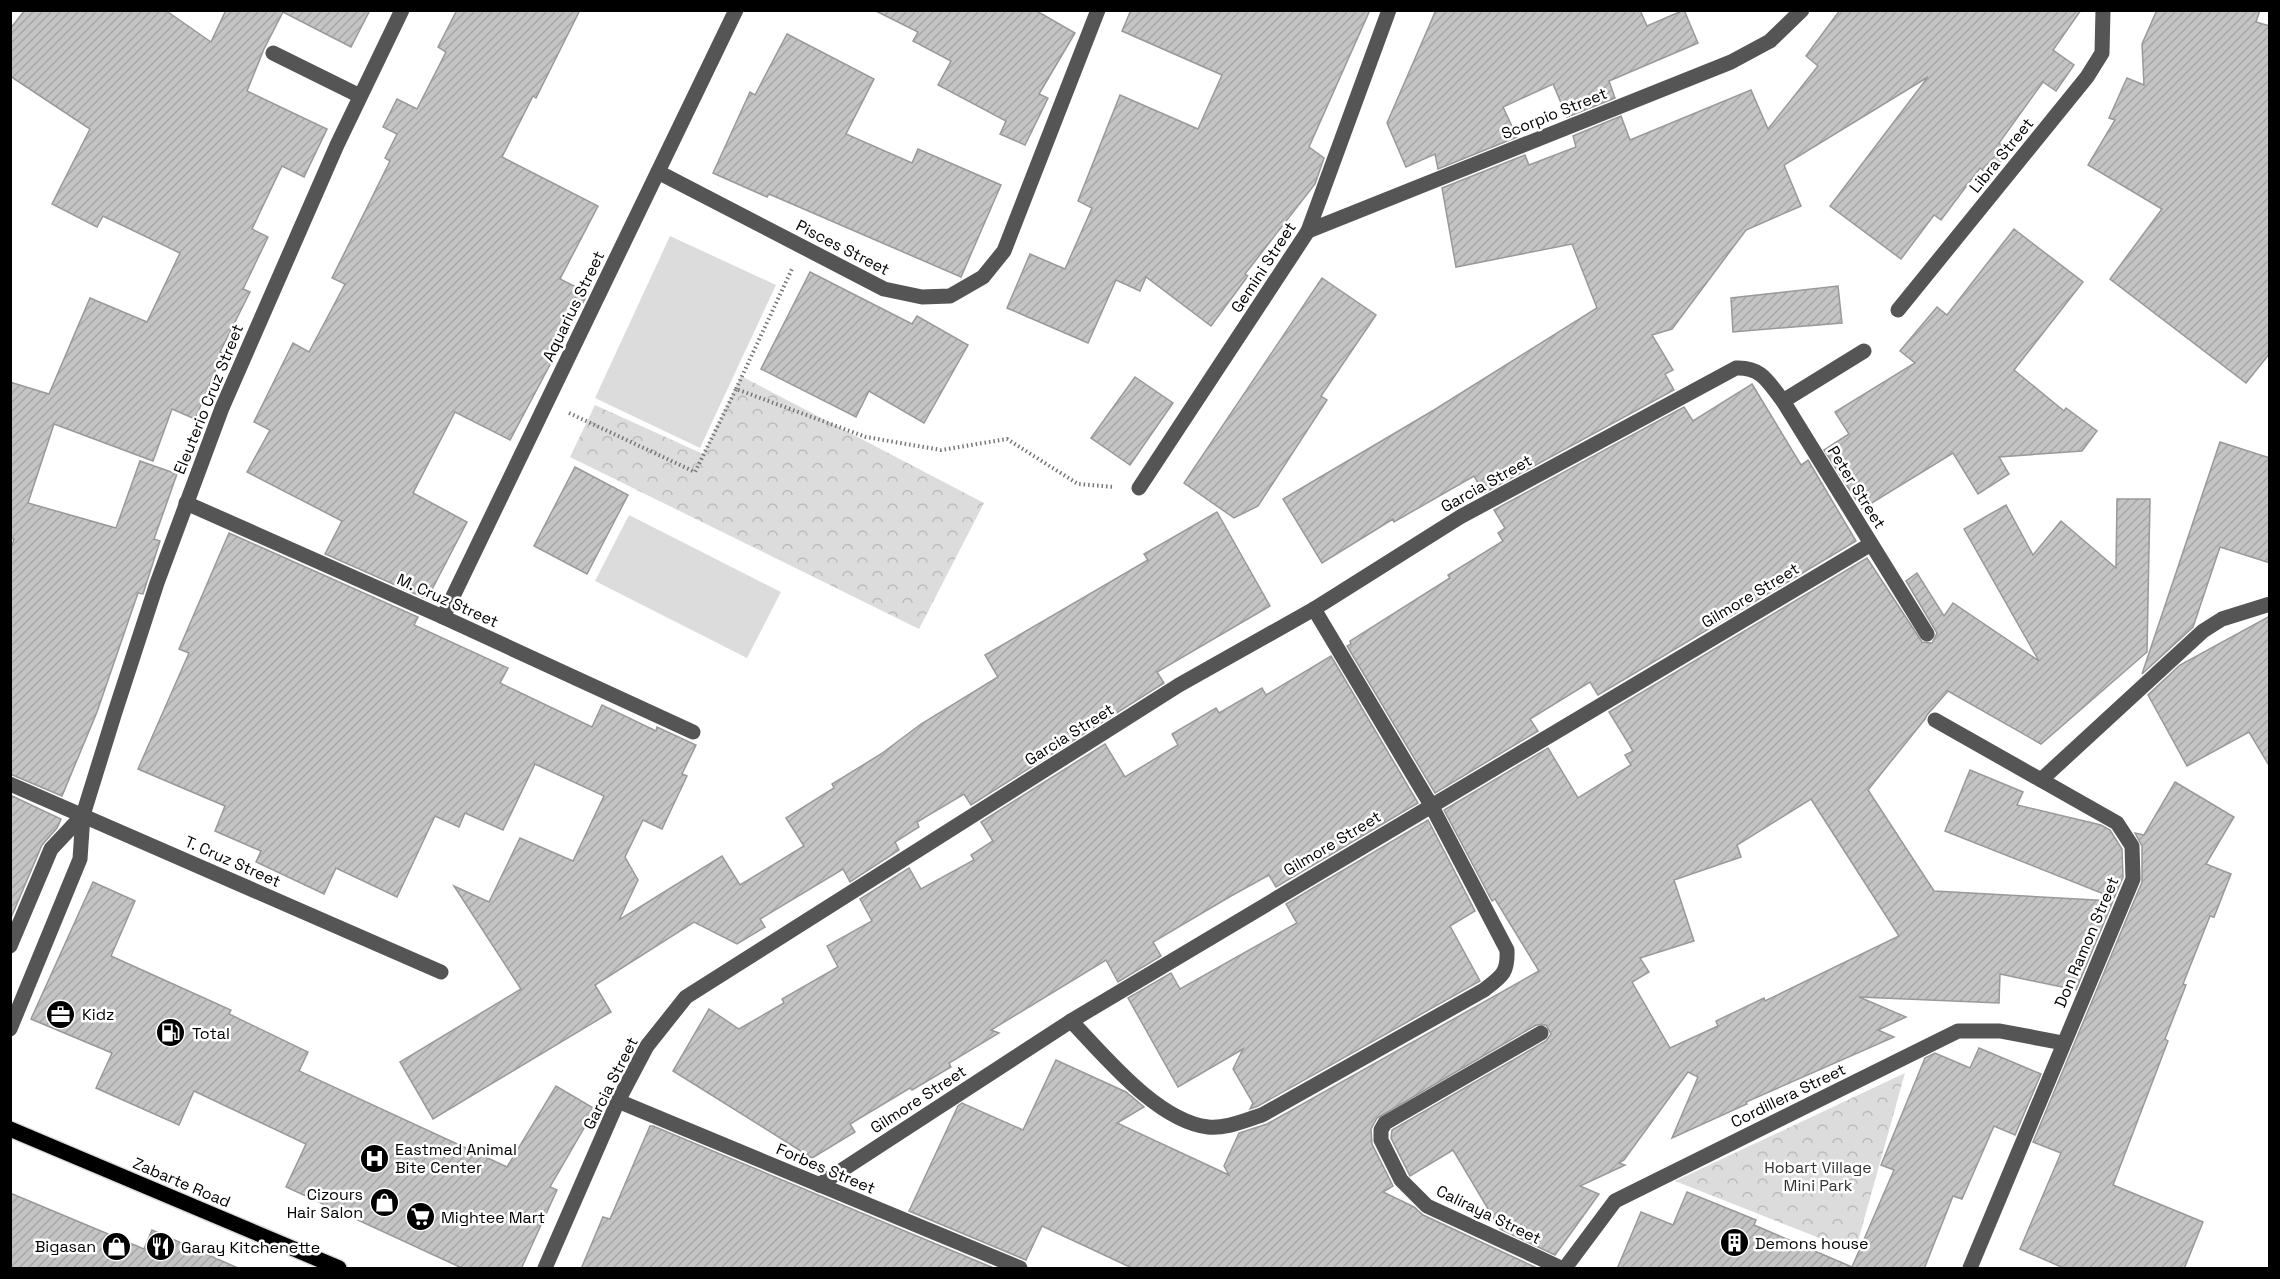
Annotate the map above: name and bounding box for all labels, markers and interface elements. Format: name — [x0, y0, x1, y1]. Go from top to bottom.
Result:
street label: Scorpio Street — [1498, 83, 1610, 144]
street label: Libra Street — [1965, 113, 2038, 197]
street label: Pisces Street — [792, 215, 893, 280]
street label: Gemini Street — [1226, 218, 1301, 317]
street label: Aquarius Street — [538, 247, 609, 365]
street label: Eleuterio Cruz Street — [169, 321, 248, 477]
street label: Peter Street — [1823, 442, 1890, 533]
street label: Garcia Street — [1437, 450, 1536, 517]
street label: Gilmore Street — [1698, 558, 1803, 633]
street label: M. Cruz Street — [394, 569, 502, 632]
street label: Garcia Street — [1021, 699, 1118, 770]
street label: Gilmore Street — [1280, 806, 1385, 881]
street label: T. Cruz Street — [181, 831, 284, 892]
street label: Don Ramon Street — [2049, 874, 2124, 1011]
office icon: Kidz — [45, 998, 77, 1030]
place label: Kidz — [82, 1004, 114, 1025]
fuel station icon: Total — [155, 1017, 187, 1049]
place label: Total — [192, 1023, 230, 1044]
street label: Garcia Street — [578, 1033, 643, 1133]
street label: Cordillera Street — [1727, 1059, 1849, 1132]
street label: Gilmore Street — [866, 1061, 970, 1138]
street label: Forbes Street — [773, 1138, 879, 1199]
place label: Eastmed Animal Bite Center — [395, 1139, 517, 1178]
hospital icon: Eastmed Animal Bite Center — [358, 1142, 390, 1174]
street label: Zabarte Road — [130, 1152, 234, 1212]
park label: Hobart Village Mini Park — [1764, 1157, 1872, 1196]
street label: Caliraya Street — [1433, 1180, 1545, 1249]
place label: Cizours Hair Salon — [287, 1184, 363, 1223]
shop icon: Cizours Hair Salon — [368, 1187, 400, 1219]
supermarket icon: Mightee Mart — [404, 1201, 436, 1233]
place label: Mightee Mart — [441, 1207, 545, 1228]
building icon: Demons house — [1718, 1227, 1750, 1259]
shop icon: Bigasan — [101, 1230, 133, 1262]
restaurant icon: Garay Kitchenette — [144, 1231, 176, 1263]
place label: Demons house — [1755, 1233, 1868, 1254]
place label: Bigasan — [35, 1236, 96, 1257]
place label: Garay Kitchenette — [181, 1237, 320, 1258]

